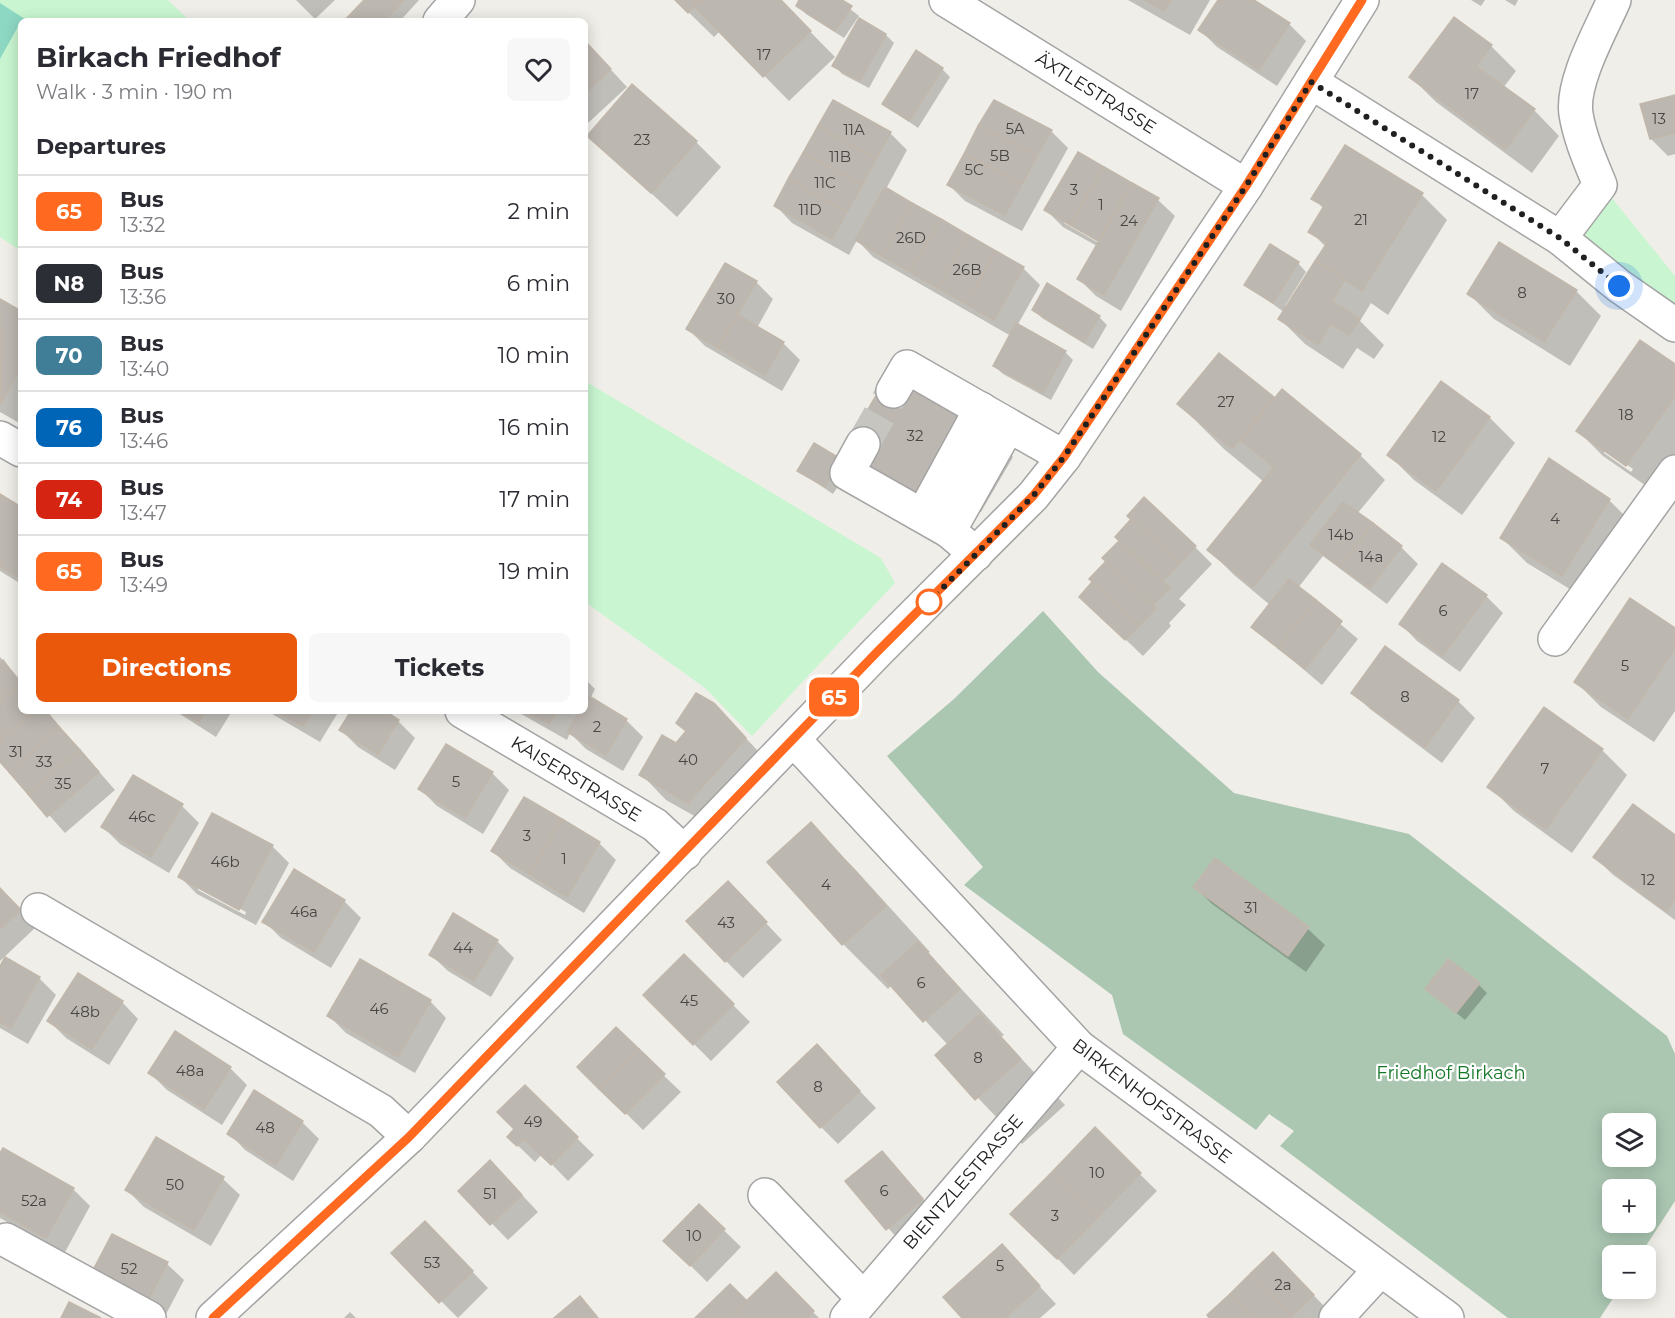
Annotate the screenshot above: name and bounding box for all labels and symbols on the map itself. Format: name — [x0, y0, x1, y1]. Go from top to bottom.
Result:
house number: 17 — [757, 45, 771, 64]
street label: ÄXTLESTRASSE — [1032, 47, 1160, 139]
house number: 17 — [1465, 84, 1479, 103]
house number: 13 — [1652, 109, 1666, 128]
house number: 5A — [1005, 119, 1025, 138]
house number: 11A — [843, 120, 865, 139]
house number: 23 — [634, 130, 650, 149]
house number: 5B — [990, 146, 1010, 165]
house number: 11B — [829, 147, 851, 166]
house number: 5C — [964, 160, 984, 179]
house number: 11C — [814, 173, 836, 192]
house number: 3 — [1070, 180, 1078, 199]
house number: 1 — [1098, 195, 1104, 214]
house number: 11D — [798, 200, 822, 219]
house number: 21 — [1354, 210, 1368, 229]
house number: 24 — [1120, 211, 1138, 230]
house number: 26D — [896, 228, 926, 247]
house number: 26B — [953, 260, 981, 279]
your location — [1604, 271, 1634, 301]
house number: 8 — [1517, 283, 1527, 302]
house number: 30 — [717, 289, 735, 308]
house number: 27 — [1217, 392, 1235, 411]
house number: 18 — [1619, 405, 1634, 424]
house number: 32 — [907, 426, 923, 445]
house number: 12 — [1432, 427, 1446, 446]
house number: 4 — [1550, 509, 1560, 528]
house number: 14b — [1328, 525, 1354, 544]
house number: 14a — [1359, 547, 1383, 566]
unlabelled marker — [916, 589, 942, 615]
house number: 6 — [1438, 601, 1448, 620]
house number: 5 — [1621, 656, 1629, 675]
line badge: 65 — [807, 678, 861, 716]
house number: 8 — [1400, 687, 1410, 706]
house number: 2 — [593, 717, 601, 736]
street label: KAISERSTRASSE — [507, 731, 645, 827]
house number: 31 — [9, 742, 23, 761]
house number: 40 — [678, 750, 698, 769]
house number: 33 — [36, 752, 52, 771]
house number: 7 — [1541, 759, 1550, 778]
house number: 5 — [452, 772, 460, 791]
house number: 35 — [55, 774, 71, 793]
house number: 46c — [128, 807, 156, 826]
house number: 3 — [523, 826, 531, 845]
house number: 1 — [561, 849, 567, 868]
house number: 46b — [210, 852, 240, 871]
house number: 12 — [1641, 870, 1655, 889]
house number: 4 — [821, 875, 831, 894]
house number: 31 — [1244, 898, 1258, 917]
house number: 46a — [290, 902, 318, 921]
house number: 43 — [717, 913, 735, 932]
house number: 44 — [453, 938, 473, 957]
house number: 6 — [916, 973, 926, 992]
house number: 45 — [680, 991, 698, 1010]
house number: 46 — [369, 999, 389, 1018]
house number: 48b — [70, 1002, 100, 1021]
street label: BIRKENHOFSTRASSE — [1068, 1034, 1236, 1168]
house number: 8 — [973, 1048, 983, 1067]
house number: 48a — [176, 1061, 204, 1080]
park label: Friedhof Birkach — [1376, 1062, 1526, 1084]
house number: 8 — [813, 1077, 823, 1096]
street label: BIENTZLESTRASSE — [898, 1110, 1028, 1254]
house number: 49 — [524, 1112, 542, 1131]
house number: 48 — [255, 1118, 275, 1137]
house number: 10 — [1089, 1163, 1105, 1182]
house number: 50 — [166, 1175, 184, 1194]
house number: 6 — [879, 1181, 889, 1200]
house number: 51 — [483, 1184, 497, 1203]
house number: 52a — [21, 1191, 47, 1210]
house number: 3 — [1051, 1206, 1059, 1225]
house number: 10 — [686, 1226, 702, 1245]
house number: 53 — [424, 1253, 440, 1272]
house number: 5 — [996, 1256, 1004, 1275]
house number: 52 — [121, 1259, 137, 1278]
house number: 2a — [1274, 1275, 1292, 1294]

